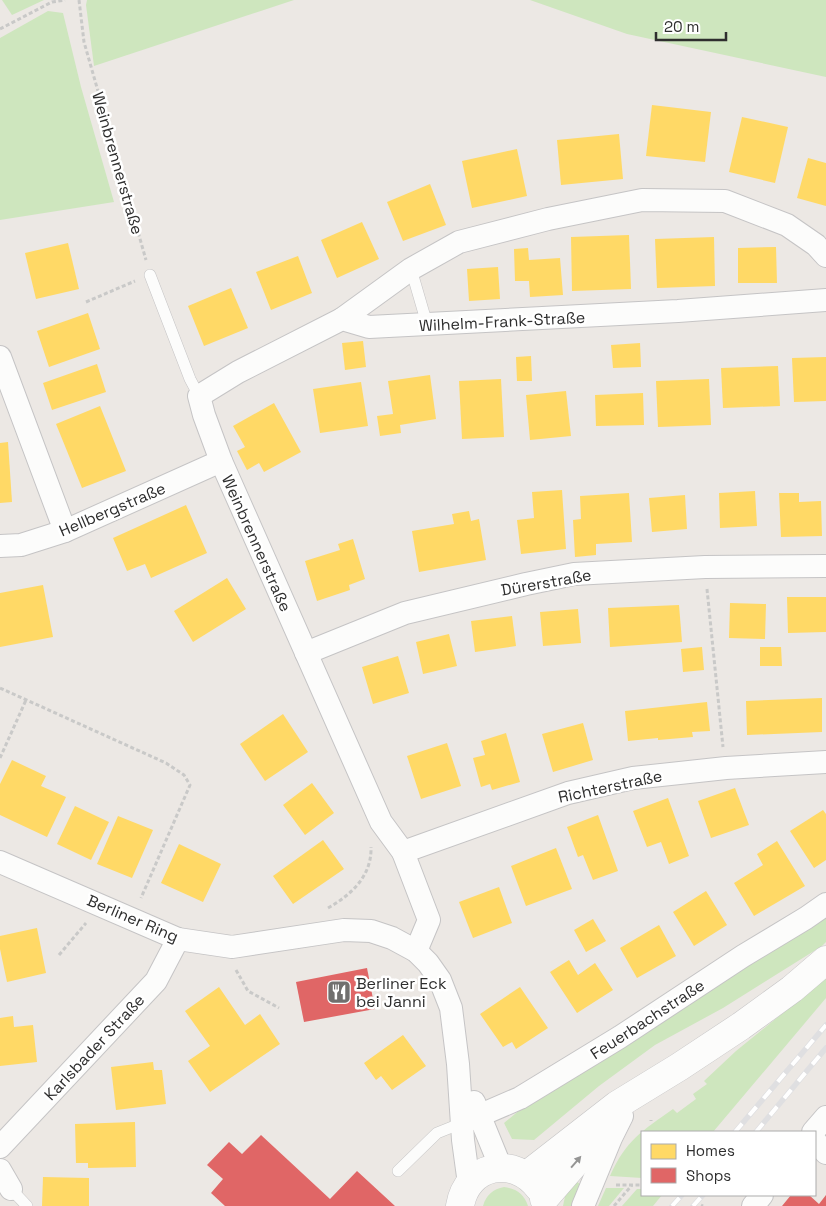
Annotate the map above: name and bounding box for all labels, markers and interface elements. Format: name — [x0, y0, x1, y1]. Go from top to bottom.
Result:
scale bar — [656, 10, 726, 42]
text: 20 m — [664, 17, 699, 36]
street label: Weinbrennerstraße — [87, 89, 148, 237]
street label: Wilhelm-Frank-Straße — [418, 307, 586, 336]
street label: Weinbrennerstraße — [217, 472, 296, 615]
street label: Hellbergstraße — [56, 478, 169, 541]
street label: Dürerstraße — [499, 564, 593, 601]
street label: Richterstraße — [556, 765, 664, 808]
street label: Berliner Ring — [84, 890, 182, 947]
place label: Berliner Eck bei Janni — [356, 973, 447, 1012]
street label: Feuerbachstraße — [586, 975, 708, 1064]
restaurant icon: Berliner Eck bei Janni — [326, 979, 352, 1005]
street label: Karlsbader Straße — [40, 990, 149, 1105]
legend — [641, 1131, 816, 1196]
text: Homes — [686, 1141, 735, 1160]
one-way arrow — [570, 1157, 582, 1169]
text: Shops — [686, 1166, 731, 1185]

